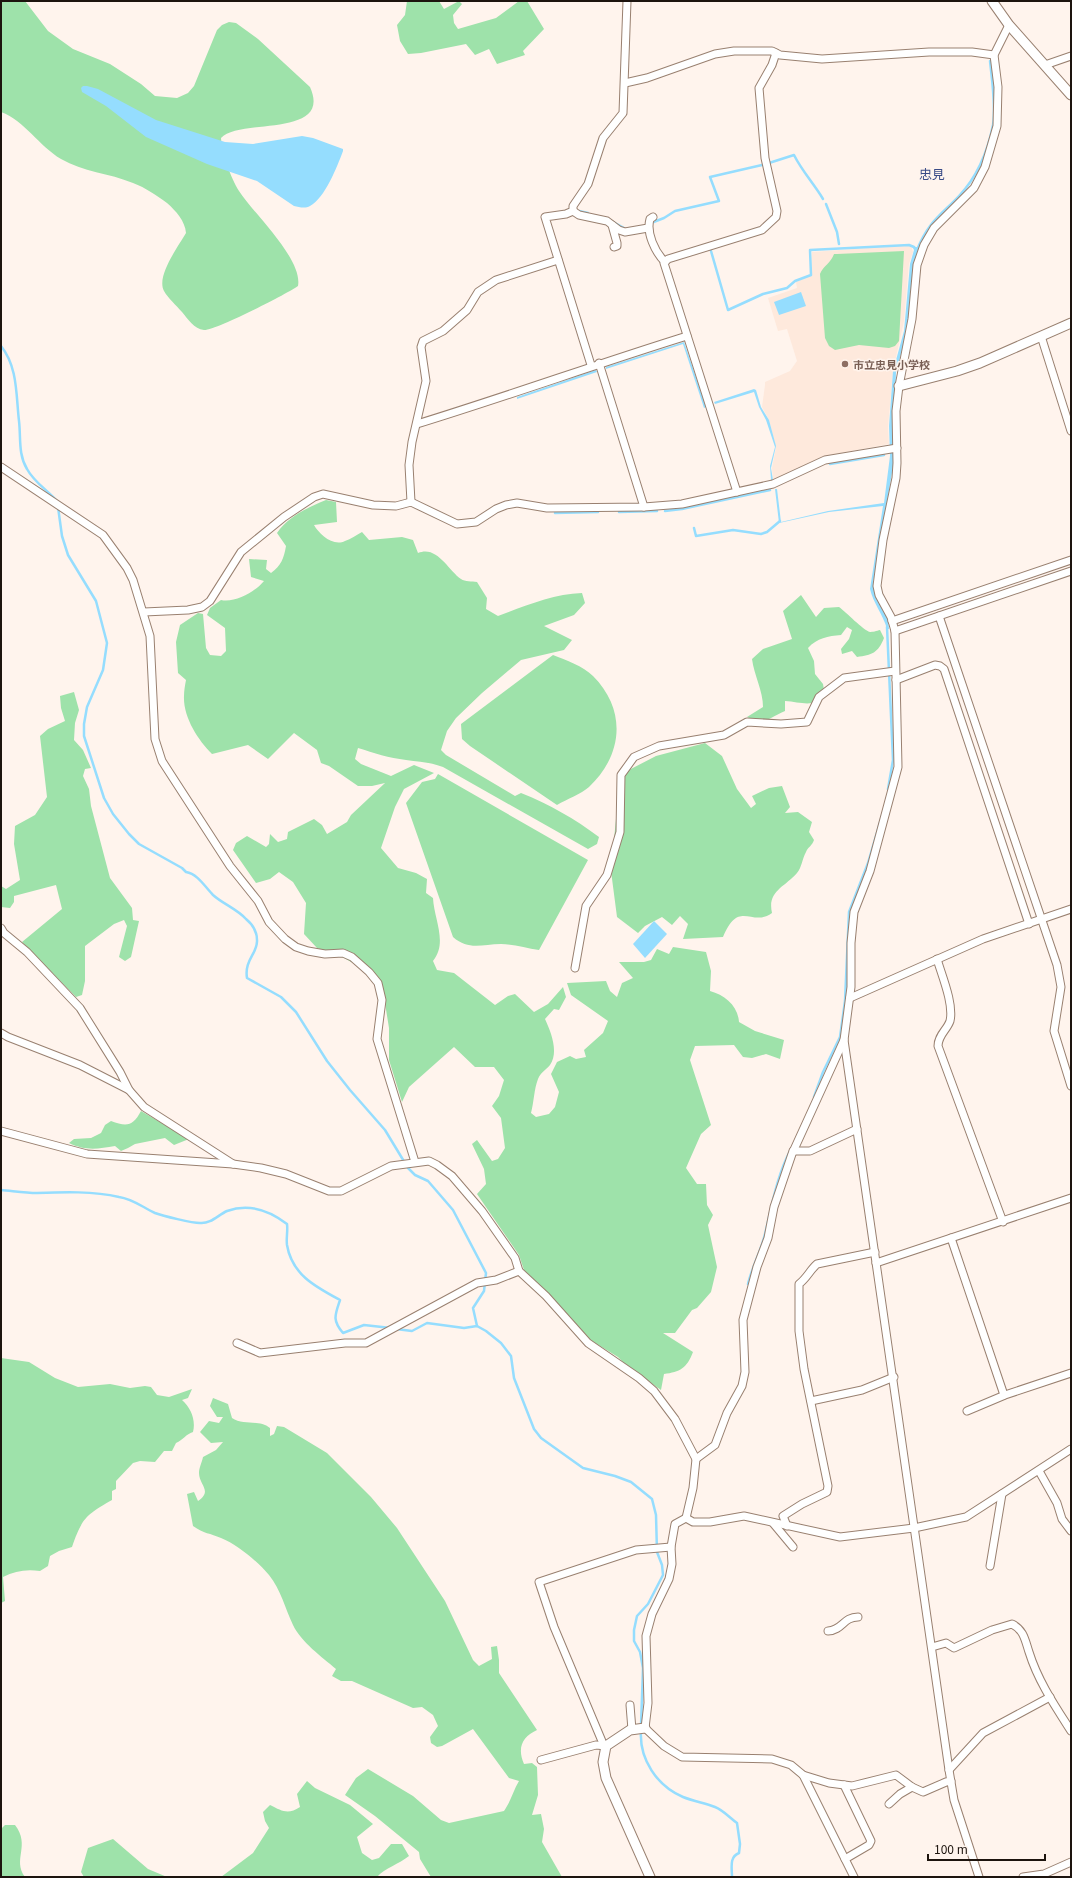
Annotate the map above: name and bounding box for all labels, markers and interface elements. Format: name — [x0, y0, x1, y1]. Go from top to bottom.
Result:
district label: 忠見 — [919, 164, 945, 183]
place label: 市立忠見小学校 — [853, 356, 930, 372]
marker: 市立忠見小学校 — [840, 359, 850, 369]
scale bar — [928, 1836, 1045, 1862]
text: 100 m — [934, 1840, 968, 1857]

